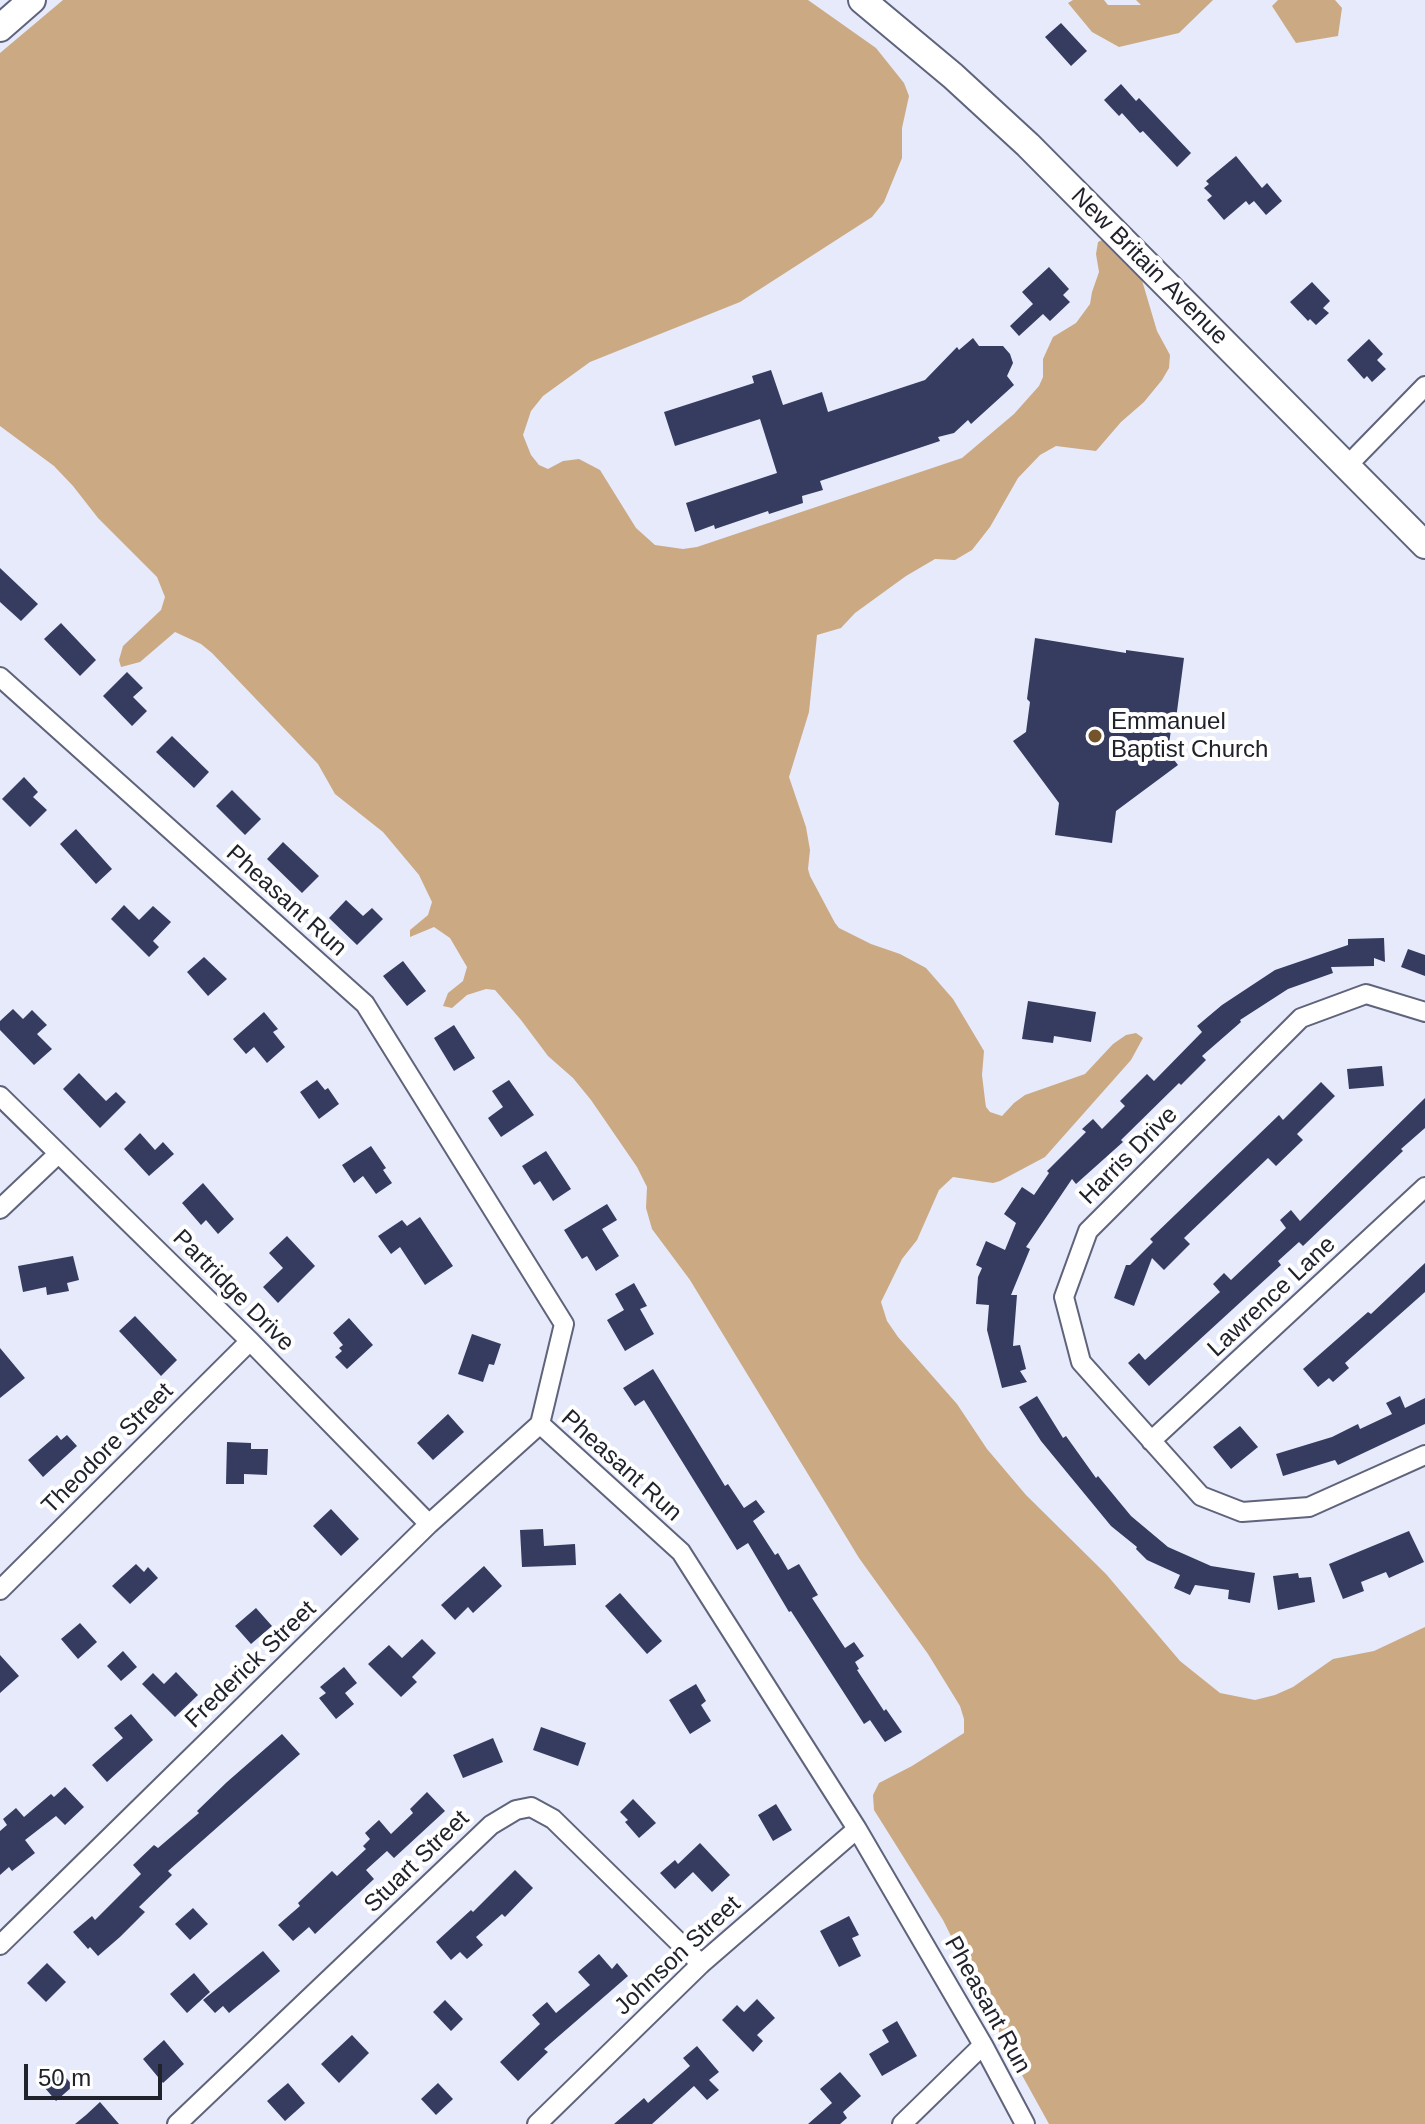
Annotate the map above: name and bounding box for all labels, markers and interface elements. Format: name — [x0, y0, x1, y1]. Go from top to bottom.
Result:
street label: New Britain Avenue — [1064, 182, 1234, 352]
place label: Emmanuel Baptist Church — [1111, 708, 1268, 764]
marker: Emmanuel Baptist Church — [1086, 727, 1104, 745]
street label: Pheasant Run — [220, 839, 352, 963]
street label: Harris Drive — [1074, 1101, 1184, 1211]
street label: Partridge Drive — [166, 1224, 300, 1358]
street label: Lawrence Lane — [1202, 1231, 1342, 1363]
street label: Theodore Street — [36, 1377, 180, 1521]
street label: Pheasant Run — [555, 1404, 687, 1528]
street label: Frederick Street — [180, 1595, 322, 1735]
street label: Stuart Street — [359, 1805, 475, 1919]
street label: Johnson Street — [609, 1890, 747, 2022]
street label: Pheasant Run — [938, 1931, 1036, 2079]
scale bar — [28, 2048, 166, 2098]
text: 50 m — [38, 2064, 91, 2091]

